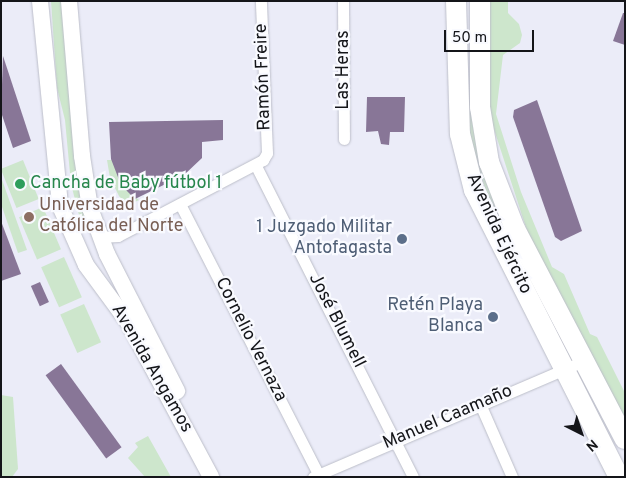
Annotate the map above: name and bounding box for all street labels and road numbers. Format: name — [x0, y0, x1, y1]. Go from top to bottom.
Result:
street label: Ramón Freire — [251, 23, 277, 131]
street label: Las Heras — [333, 30, 355, 110]
street label: Avenida Ejército — [461, 170, 535, 298]
street label: José Blumell — [303, 270, 369, 372]
street label: Cornelio Vernaza — [209, 274, 291, 406]
street label: Avenida Angamos — [105, 301, 197, 437]
street label: Manuel Caamaño — [380, 381, 516, 455]

